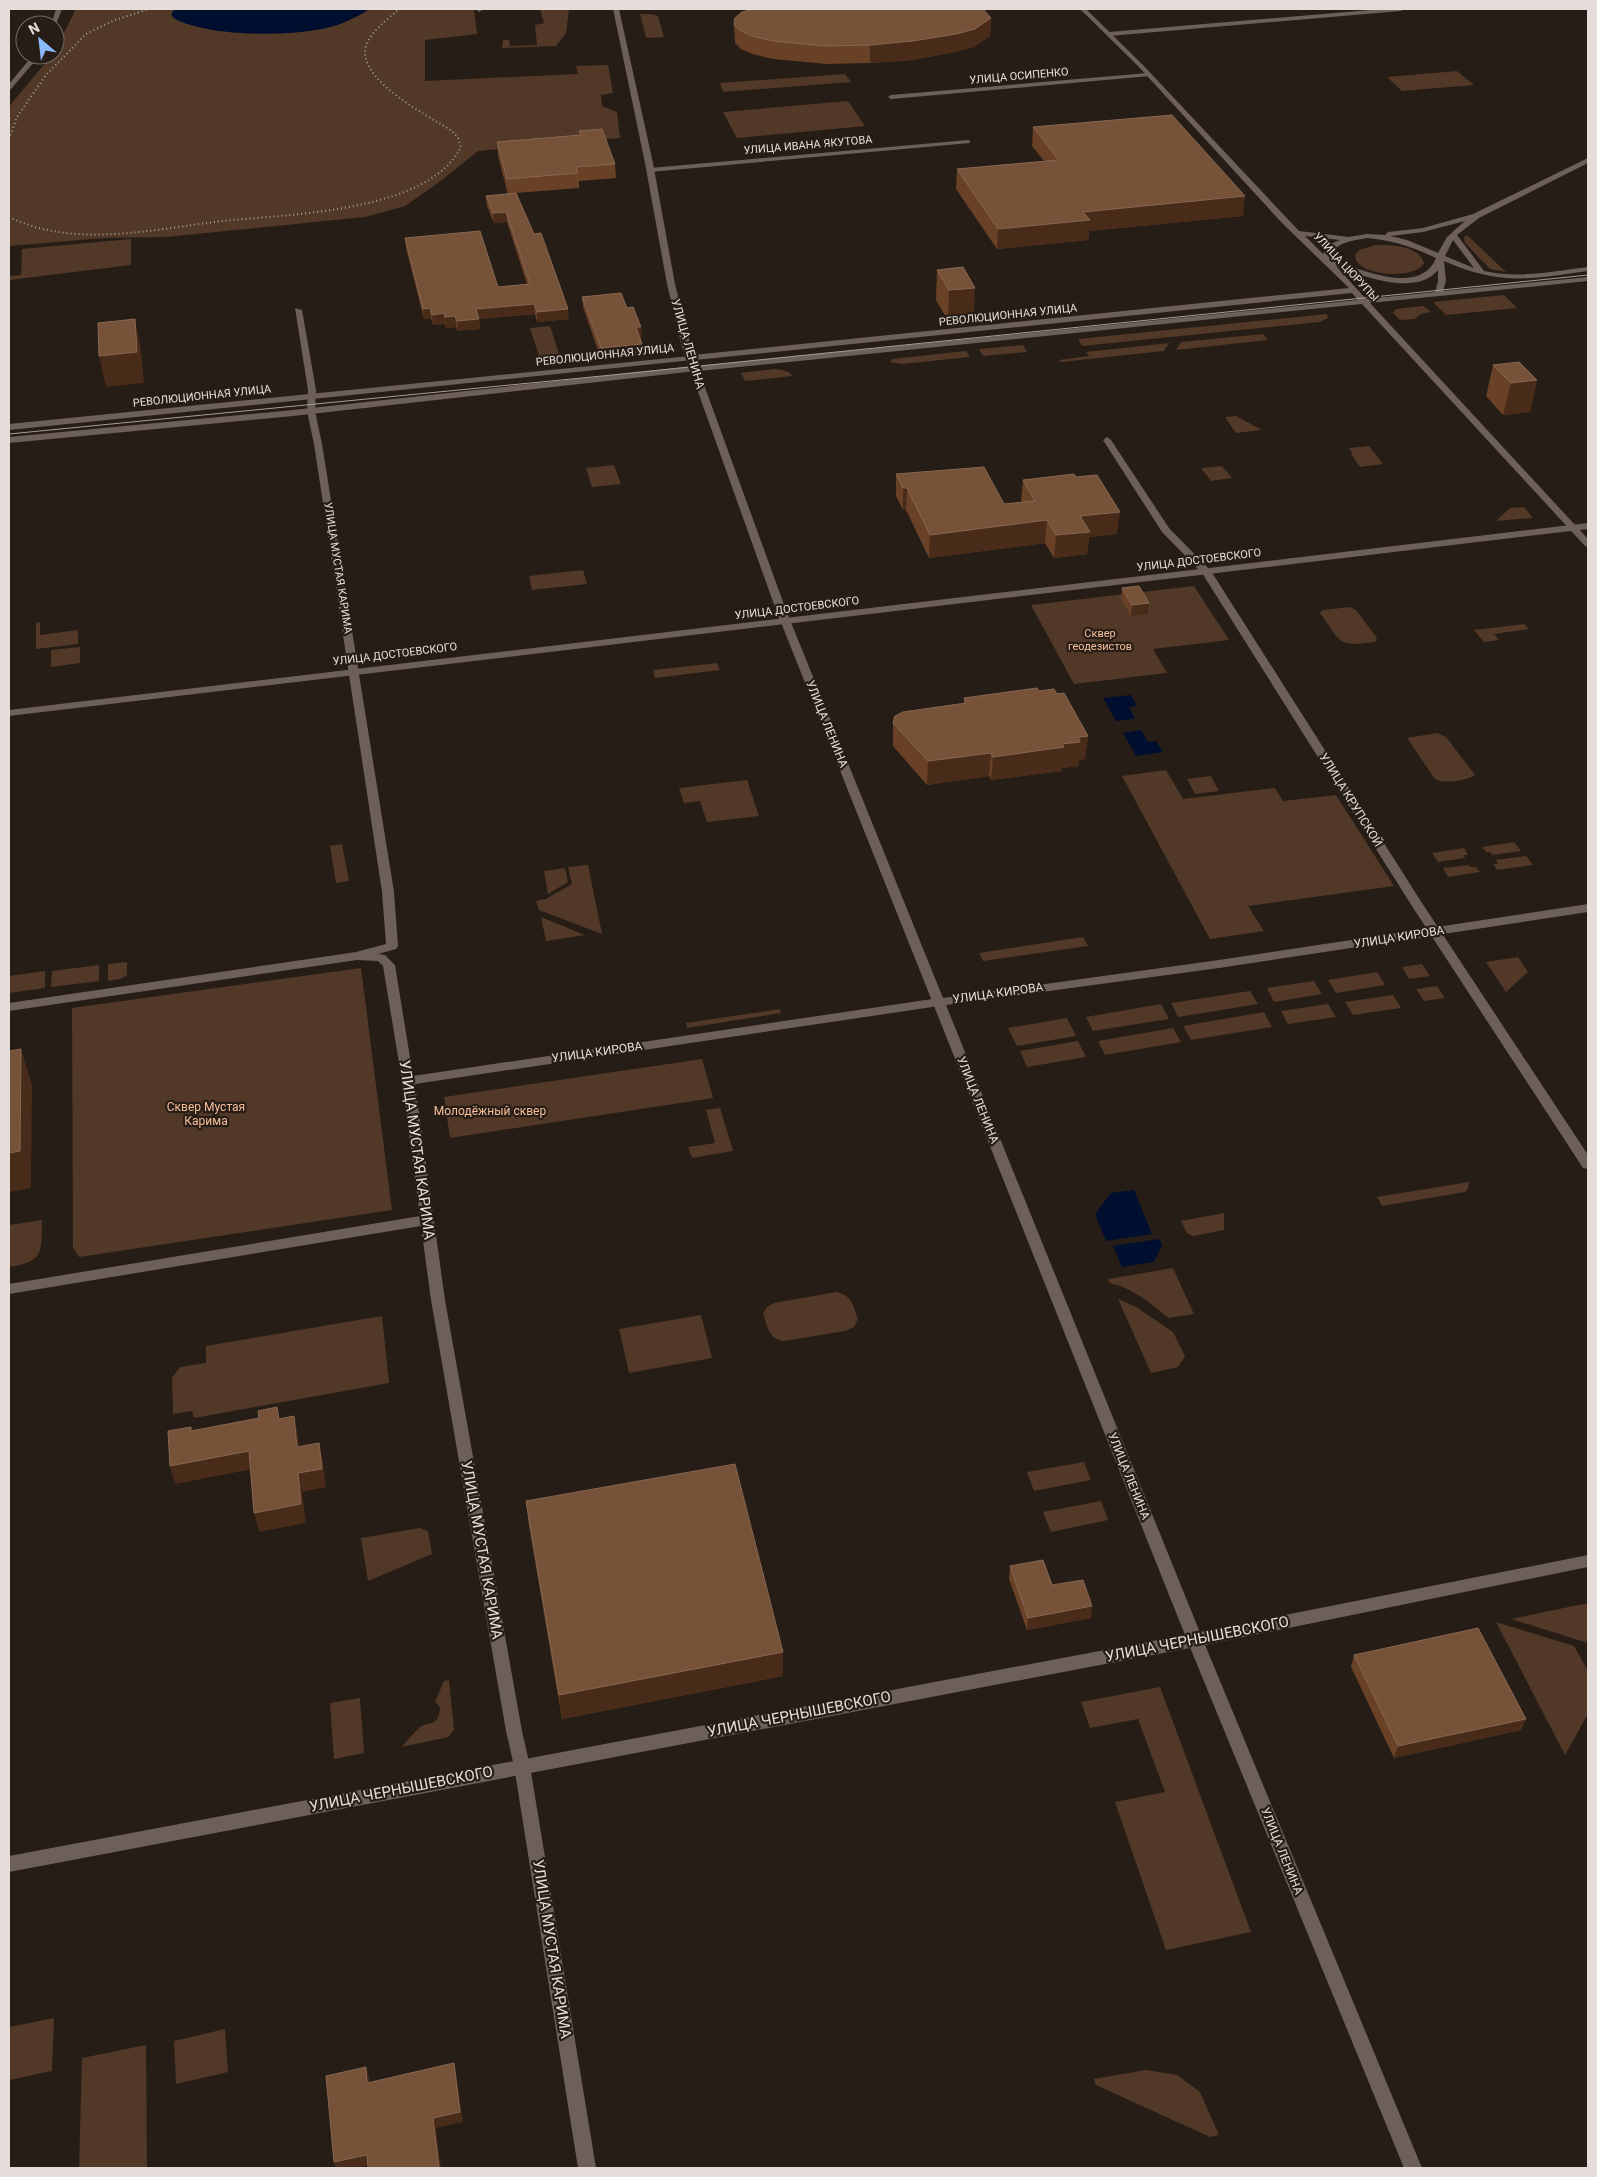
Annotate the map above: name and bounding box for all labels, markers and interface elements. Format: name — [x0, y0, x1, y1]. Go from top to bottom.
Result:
north arrow — [15, 15, 65, 65]
text: N — [26, 19, 42, 38]
street label: УЛИЦА ОСИПЕНКО — [969, 65, 1069, 87]
street label: УЛИЦА ИВАНА ЯКУТОВА — [743, 133, 874, 157]
street label: УЛИЦА ЦЮРУПЫ — [1311, 230, 1381, 304]
street label: УЛИЦА ЛЕНИНА — [668, 297, 708, 391]
street label: РЕВОЛЮЦИОННАЯ УЛИЦА — [938, 301, 1079, 329]
street label: РЕВОЛЮЦИОННАЯ УЛИЦА — [535, 341, 676, 369]
street label: РЕВОЛЮЦИОННАЯ УЛИЦА — [132, 382, 273, 410]
street label: УЛИЦА МУСТАЯ КАРИМА — [321, 501, 355, 635]
street label: УЛИЦА ДОСТОЕВСКОГО — [1136, 546, 1262, 574]
street label: УЛИЦА ДОСТОЕВСКОГО — [734, 594, 860, 622]
park label: Сквер геодезистов — [1068, 627, 1132, 653]
street label: УЛИЦА ДОСТОЕВСКОГО — [332, 640, 458, 668]
street label: УЛИЦА ЛЕНИНА — [803, 678, 851, 770]
street label: УЛИЦА КРУПСКОЙ — [1317, 750, 1386, 849]
street label: УЛИЦА КИРОВА — [1353, 923, 1445, 951]
street label: УЛИЦА КИРОВА — [952, 980, 1044, 1006]
street label: УЛИЦА КИРОВА — [551, 1039, 643, 1065]
street label: УЛИЦА ЛЕНИНА — [954, 1054, 1002, 1146]
street label: УЛИЦА МУСТАЯ КАРИМА — [395, 1059, 439, 1241]
park label: Сквер Мустая Карима — [167, 1100, 245, 1128]
park label: Молодёжный сквер — [434, 1104, 546, 1118]
street label: УЛИЦА ЛЕНИНА — [1105, 1430, 1153, 1522]
street label: УЛИЦА МУСТАЯ КАРИМА — [457, 1459, 507, 1641]
street label: УЛИЦА ЧЕРНЫШЕВСКОГО — [1104, 1612, 1290, 1666]
street label: УЛИЦА ЧЕРНЫШЕВСКОГО — [706, 1687, 892, 1741]
street label: УЛИЦА ЧЕРНЫШЕВСКОГО — [308, 1762, 494, 1816]
street label: УЛИЦА ЛЕНИНА — [1258, 1805, 1306, 1897]
street label: УЛИЦА МУСТАЯ КАРИМА — [529, 1858, 575, 2040]

